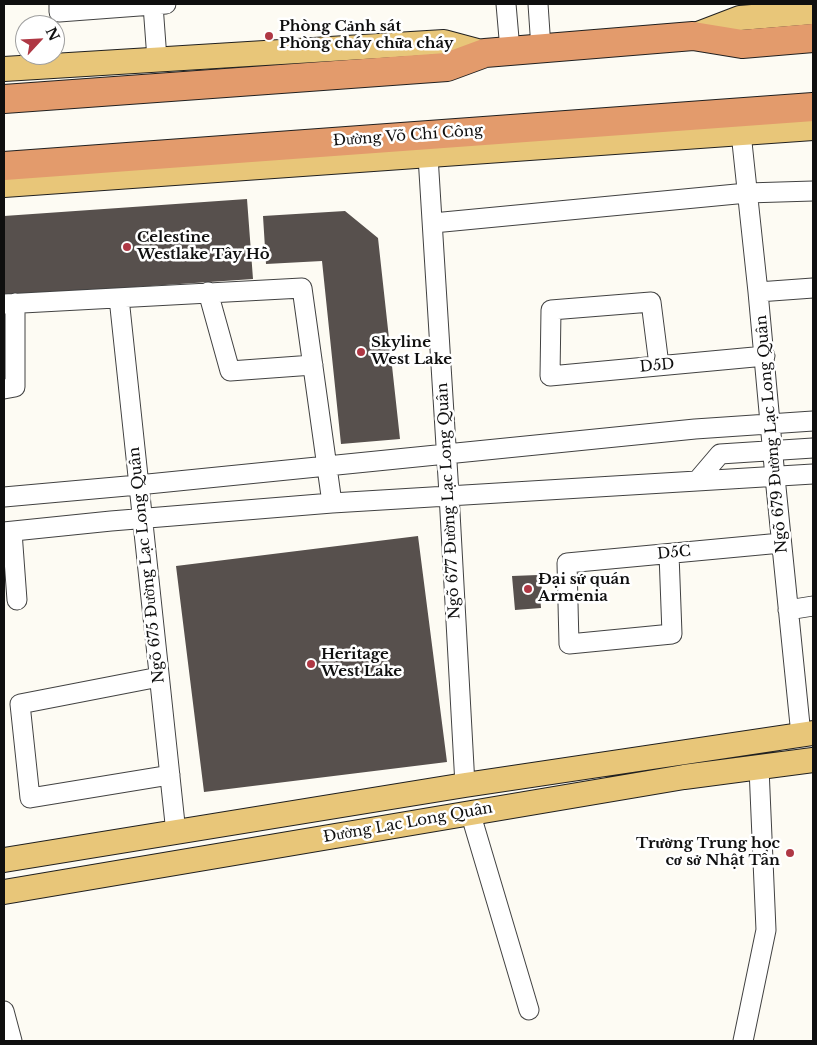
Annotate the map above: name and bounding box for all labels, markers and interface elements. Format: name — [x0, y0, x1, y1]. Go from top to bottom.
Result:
north arrow — [15, 15, 65, 65]
place label: Phòng Cảnh sát Phòng cháy chữa cháy — [279, 18, 453, 53]
text: N — [42, 24, 64, 44]
marker: Phòng Cảnh sát Phòng cháy chữa cháy — [263, 30, 275, 42]
street label: Đường Võ Chí Công — [332, 122, 484, 150]
place label: Celestine Westlake Tây Hồ — [137, 229, 270, 264]
marker: Celestine Westlake Tây Hồ — [121, 241, 133, 253]
street label: Ngõ 679 Đường Lạc Long Quân — [753, 314, 791, 554]
place label: Skyline West Lake — [371, 334, 452, 369]
marker: Skyline West Lake — [355, 346, 367, 358]
street label: D5D — [639, 356, 675, 376]
street label: Ngõ 677 Đường Lạc Long Quân — [434, 382, 464, 620]
street label: Ngõ 675 Đường Lạc Long Quân — [126, 446, 168, 684]
street label: D5C — [656, 543, 692, 563]
place label: Đại sứ quán Armenia — [538, 571, 630, 606]
marker: Đại sứ quán Armenia — [522, 583, 534, 595]
place label: Heritage West Lake — [321, 646, 402, 681]
marker: Heritage West Lake — [305, 658, 317, 670]
street label: Đường Lạc Long Quân — [322, 799, 494, 847]
place label: Trường Trung học cơ sở Nhật Tân — [636, 835, 780, 870]
marker: Trường Trung học cơ sở Nhật Tân — [784, 847, 796, 859]

